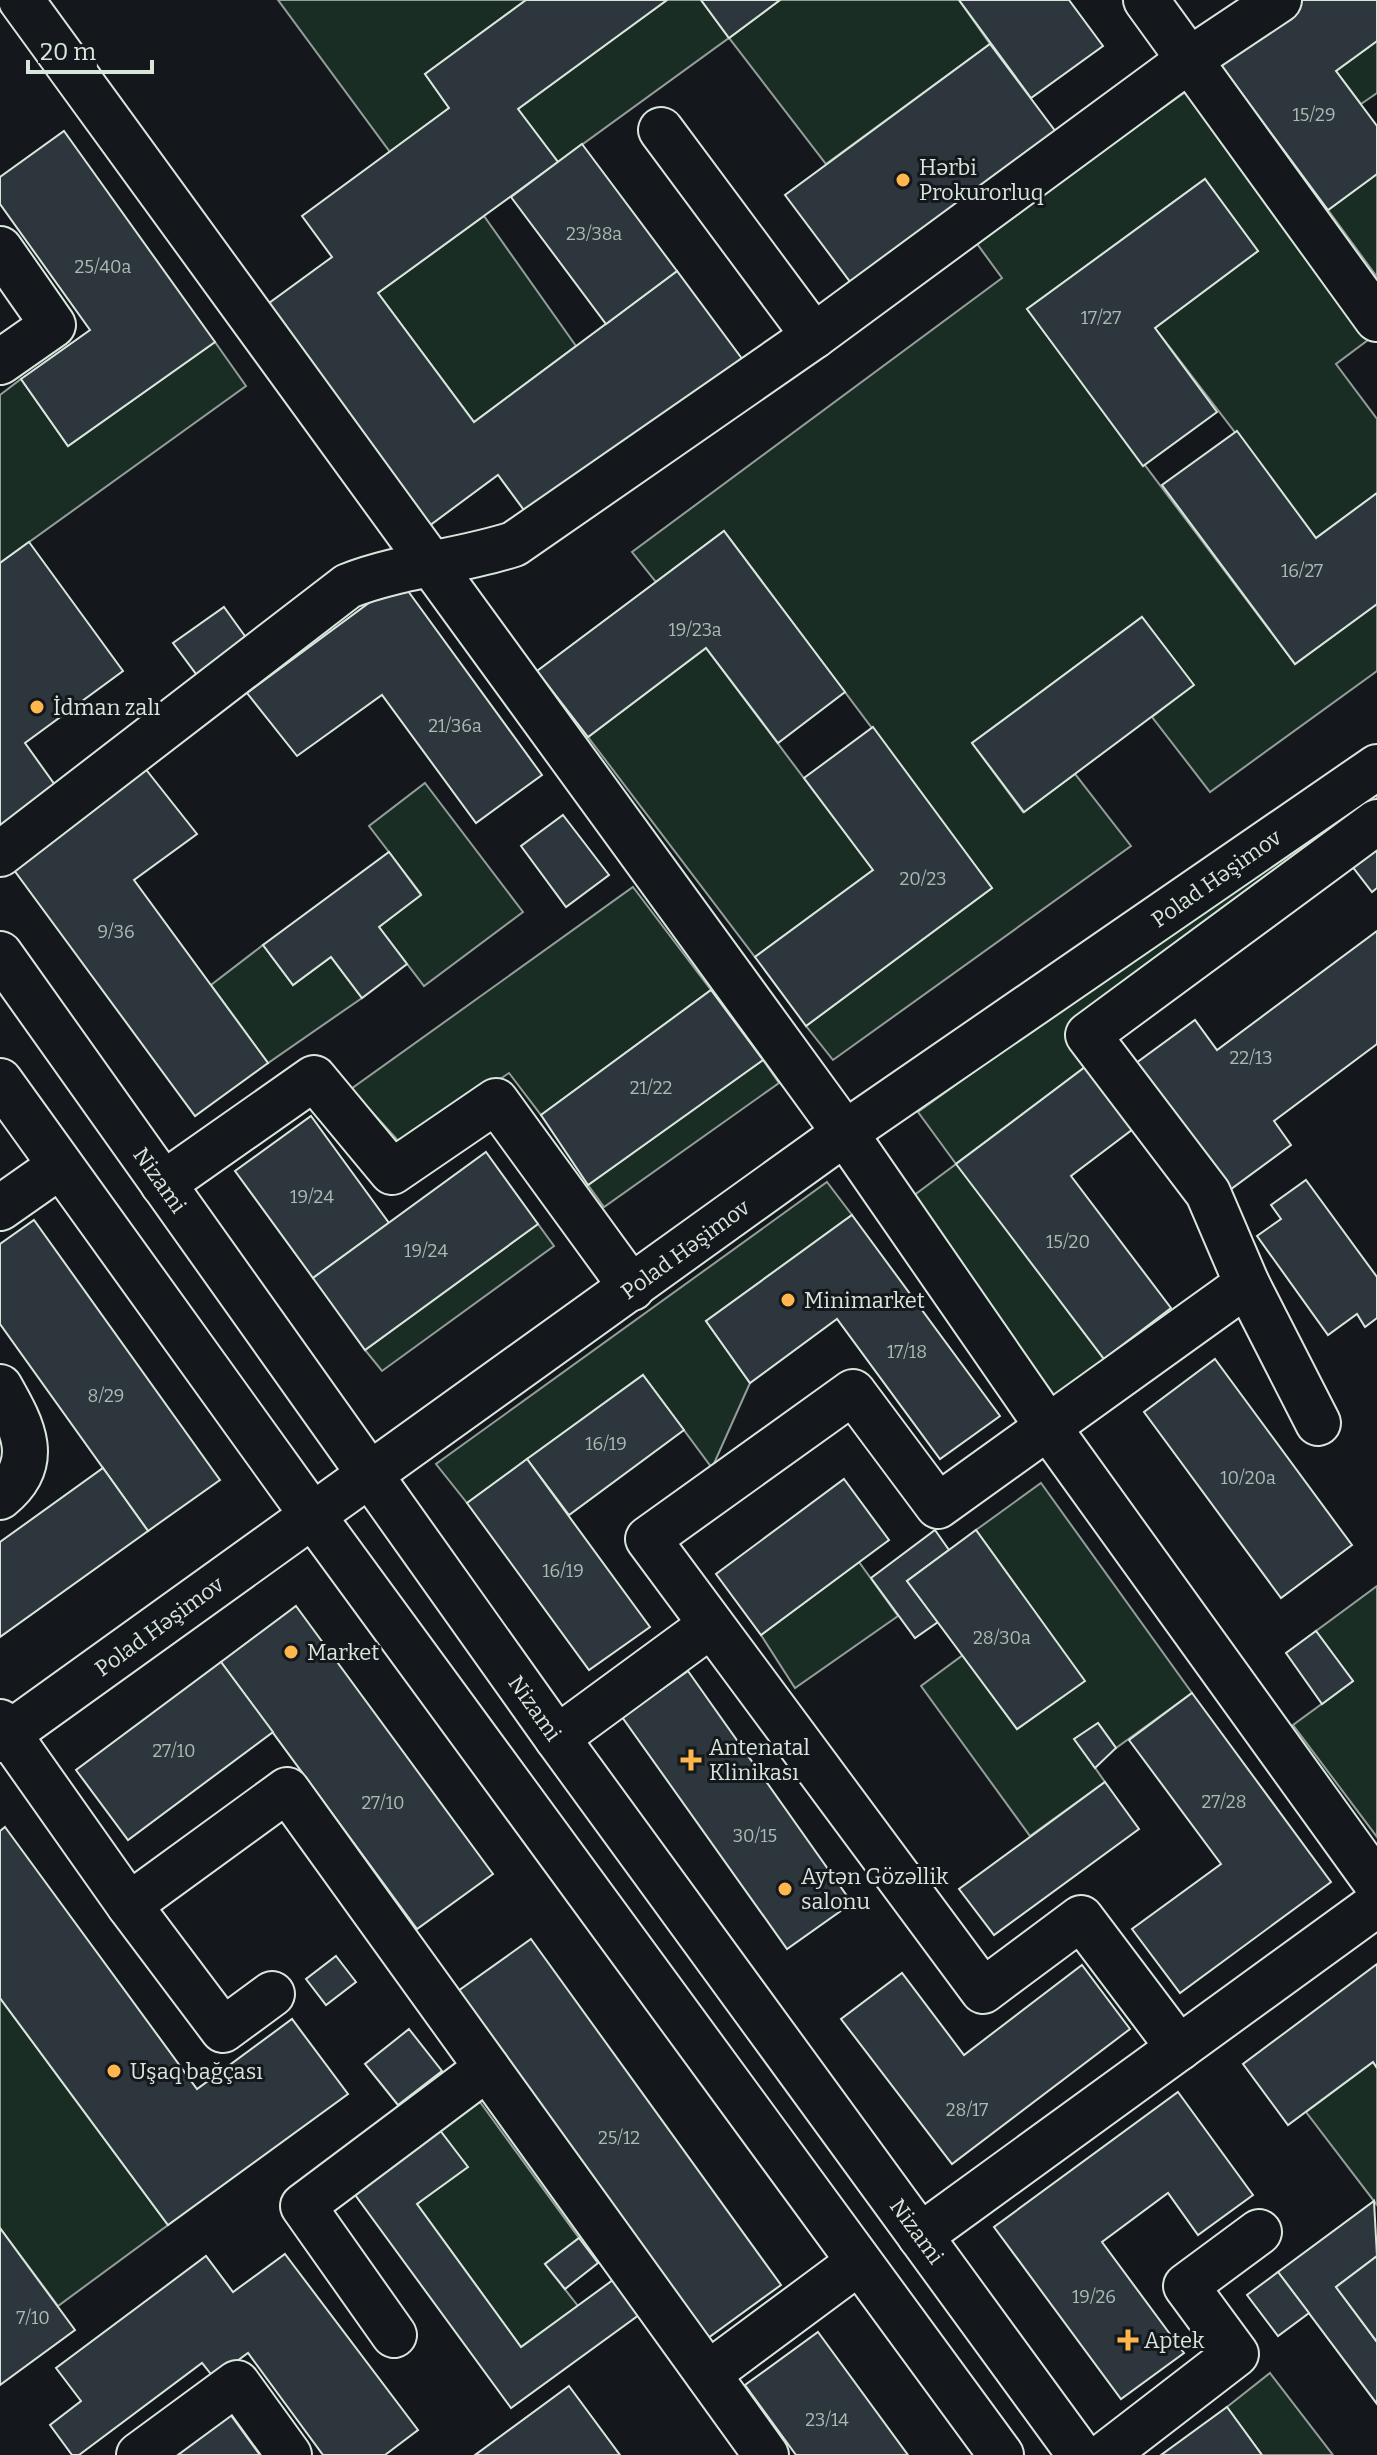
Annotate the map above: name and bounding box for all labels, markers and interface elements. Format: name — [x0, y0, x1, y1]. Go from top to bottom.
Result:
scale bar — [28, 24, 152, 74]
text: 20 m — [40, 38, 96, 66]
house number: 15/29 — [1293, 104, 1335, 126]
place label: Hərbi Prokurorluq — [919, 154, 1044, 206]
marker: Hərbi Prokurorluq — [894, 171, 912, 189]
house number: 23/38a — [566, 223, 622, 245]
house number: 25/40a — [75, 256, 132, 278]
house number: 17/27 — [1081, 307, 1121, 329]
house number: 16/27 — [1281, 560, 1323, 582]
house number: 19/23a — [668, 619, 722, 641]
place label: İdman zalı — [53, 694, 161, 721]
marker: İdman zalı — [28, 698, 46, 716]
house number: 21/36a — [428, 715, 482, 737]
street label: Polad Həşimov — [1146, 823, 1287, 933]
house number: 20/23 — [899, 868, 947, 890]
house number: 9/36 — [97, 921, 135, 943]
house number: 22/13 — [1230, 1047, 1272, 1069]
house number: 21/22 — [630, 1077, 672, 1099]
street label: Nizami — [127, 1142, 192, 1219]
house number: 19/24 — [290, 1186, 334, 1208]
street label: Polad Həşimov — [616, 1194, 755, 1305]
house number: 15/20 — [1046, 1231, 1090, 1253]
house number: 19/24 — [404, 1240, 448, 1262]
place label: Minimarket — [804, 1287, 925, 1314]
marker: Minimarket — [779, 1291, 797, 1309]
house number: 17/18 — [887, 1341, 927, 1363]
house number: 8/29 — [88, 1385, 124, 1407]
house number: 16/19 — [585, 1433, 627, 1455]
house number: 10/20a — [1220, 1467, 1276, 1489]
house number: 16/19 — [542, 1560, 584, 1582]
street label: Polad Həşimov — [90, 1571, 229, 1682]
house number: 28/30a — [973, 1627, 1031, 1649]
place label: Market — [307, 1639, 379, 1666]
marker: Market — [282, 1643, 300, 1661]
street label: Nizami — [502, 1670, 567, 1747]
place label: Antenatal Klinikası — [709, 1734, 810, 1786]
house number: 27/10 — [152, 1740, 196, 1762]
marker: Antenatal Klinikası — [680, 1749, 702, 1771]
house number: 27/28 — [1202, 1791, 1246, 1813]
house number: 27/10 — [361, 1792, 405, 1814]
house number: 30/15 — [733, 1825, 777, 1847]
place label: Aytən Gözəllik salonu — [801, 1863, 949, 1915]
marker: Aytən Gözəllik salonu — [776, 1880, 794, 1898]
place label: Uşaq bağçası — [130, 2058, 263, 2085]
marker: Uşaq bağçası — [105, 2062, 123, 2080]
house number: 28/17 — [946, 2099, 988, 2121]
house number: 25/12 — [598, 2127, 640, 2149]
street label: Nizami — [884, 2193, 950, 2270]
house number: 19/26 — [1072, 2286, 1116, 2308]
house number: 7/10 — [16, 2307, 50, 2329]
place label: Aptek — [1144, 2327, 1205, 2354]
marker: Aptek — [1119, 2331, 1137, 2349]
house number: 23/14 — [805, 2409, 849, 2431]

